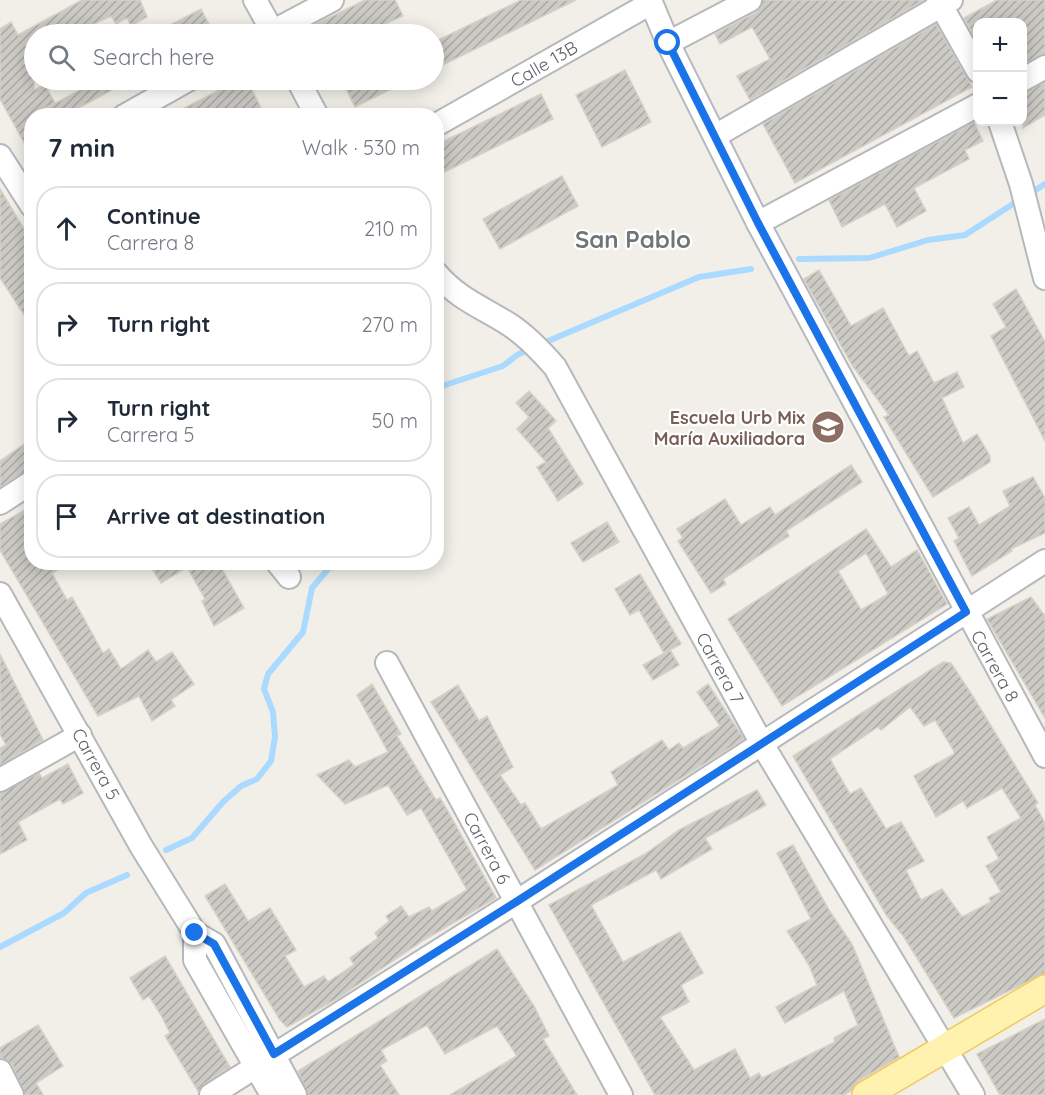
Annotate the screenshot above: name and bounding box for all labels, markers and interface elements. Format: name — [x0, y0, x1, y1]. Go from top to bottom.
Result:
map controls — [973, 18, 1027, 126]
button: + — [973, 18, 1027, 72]
search box — [24, 24, 444, 90]
route start — [654, 29, 680, 55]
street label: Calle 13B — [506, 36, 582, 92]
icon: search — [45, 41, 78, 74]
text: Search here — [93, 43, 214, 71]
button: − — [973, 72, 1027, 126]
text: 7 min — [48, 131, 115, 164]
text: Walk · 530 m — [302, 135, 420, 160]
text: Continue — [107, 202, 201, 230]
icon: ahead — [50, 212, 83, 245]
text: 210 m — [364, 216, 418, 241]
district label: San Pablo — [575, 224, 691, 254]
text: Carrera 8 — [107, 230, 194, 255]
icon: right — [50, 308, 83, 341]
text: Turn right — [107, 310, 211, 338]
text: 270 m — [361, 312, 418, 337]
text: Turn right — [107, 394, 211, 422]
icon: right — [50, 404, 83, 437]
place label: Escuela Urb Mix María Auxiliadora — [654, 406, 805, 450]
text: 50 m — [372, 408, 418, 433]
school or university icon: Escuela Urb Mix María Auxiliadora — [810, 409, 846, 445]
text: Carrera 5 — [107, 422, 194, 447]
icon: arrive — [50, 500, 83, 533]
text: Arrive at destination — [107, 502, 325, 530]
street label: Carrera 8 — [966, 626, 1024, 706]
street label: Carrera 7 — [691, 628, 749, 708]
street label: Carrera 5 — [67, 724, 125, 804]
street label: Carrera 6 — [458, 808, 516, 888]
route end — [181, 919, 207, 945]

